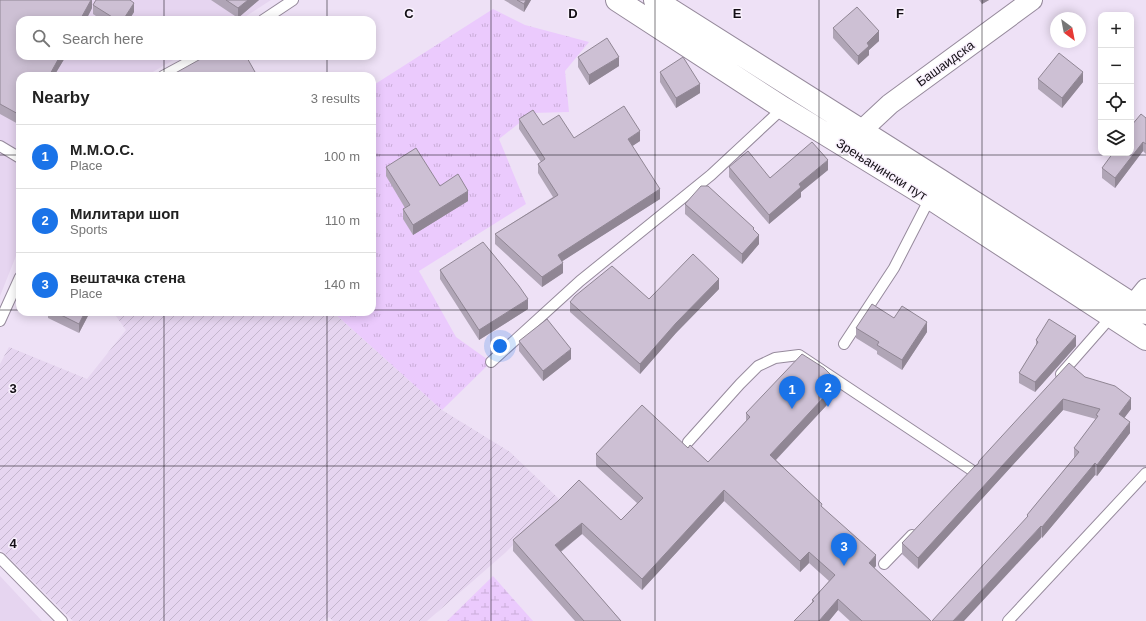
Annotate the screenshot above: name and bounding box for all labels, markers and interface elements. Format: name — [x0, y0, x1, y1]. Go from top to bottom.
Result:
text: C — [404, 6, 414, 21]
text: D — [568, 6, 578, 21]
text: E — [733, 6, 742, 21]
text: F — [896, 6, 904, 21]
north arrow — [1050, 12, 1086, 48]
map controls — [1098, 12, 1134, 156]
button: + — [1098, 12, 1134, 48]
search box — [16, 16, 376, 60]
icon: search — [30, 27, 52, 49]
text: Search here — [62, 30, 144, 47]
street label: Башаидска — [913, 37, 978, 89]
button: − — [1098, 48, 1134, 84]
button: locate — [1098, 84, 1134, 120]
text: Nearby — [32, 88, 90, 107]
text: 3 results — [311, 91, 360, 106]
button: layers — [1098, 120, 1134, 156]
street label: Зрењанински пут — [834, 135, 930, 203]
text: M.M.O.C. — [70, 141, 134, 158]
text: 1 — [41, 149, 49, 164]
text: 100 m — [324, 149, 360, 164]
text: Place — [70, 158, 103, 173]
text: Милитари шоп — [70, 205, 179, 222]
text: 2 — [41, 213, 49, 228]
text: 110 m — [325, 213, 360, 228]
text: Sports — [70, 222, 108, 237]
text: вештачка стена — [70, 269, 185, 286]
text: 3 — [41, 277, 49, 292]
text: 140 m — [324, 277, 360, 292]
text: Place — [70, 286, 103, 301]
your location — [490, 336, 510, 356]
pin: 2 — [815, 374, 841, 407]
pin: 1 — [779, 376, 805, 409]
text: 3 — [9, 381, 17, 396]
pin: 3 — [831, 533, 857, 566]
text: 4 — [9, 536, 17, 551]

